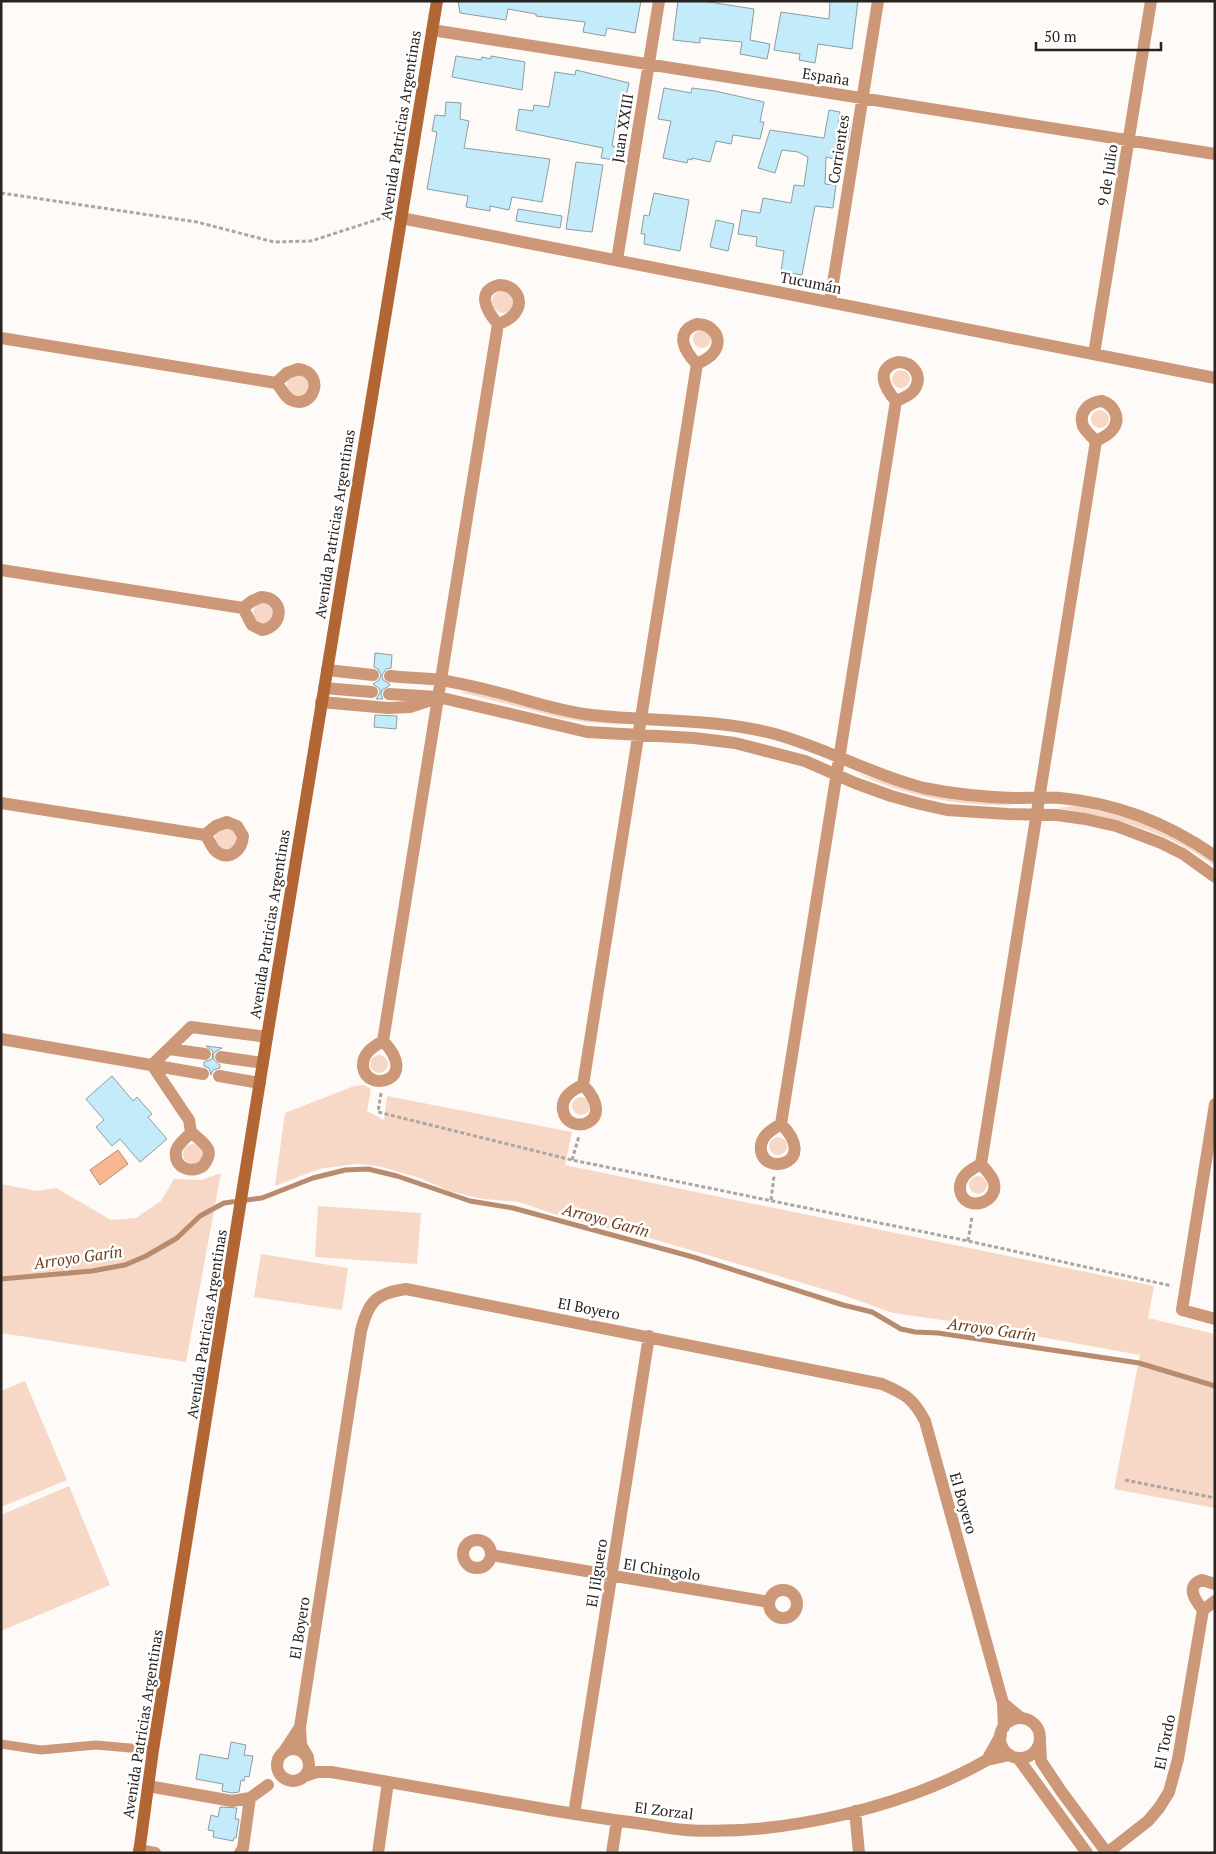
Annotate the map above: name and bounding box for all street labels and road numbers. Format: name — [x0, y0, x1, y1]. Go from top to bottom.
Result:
street label: Avenida Patricias Argentinas — [375, 29, 425, 221]
street label: España — [801, 62, 852, 90]
street label: Juan XXIII — [607, 92, 637, 164]
street label: Corrientes — [823, 113, 853, 185]
street label: 9 de Julio — [1092, 143, 1122, 207]
street label: Tucumán — [778, 266, 844, 298]
street label: Avenida Patricias Argentinas — [309, 428, 359, 620]
street label: Avenida Patricias Argentinas — [244, 828, 294, 1020]
street label: Avenida Patricias Argentinas — [181, 1228, 231, 1420]
street label: El Boyero — [556, 1292, 622, 1324]
street label: El Boyero — [946, 1470, 982, 1536]
street label: El Jilguero — [581, 1537, 611, 1609]
street label: El Chingolo — [622, 1553, 702, 1585]
street label: El Boyero — [284, 1595, 314, 1661]
street label: Avenida Patricias Argentinas — [117, 1628, 167, 1820]
street label: El Tordo — [1149, 1713, 1179, 1771]
street label: El Zorzal — [633, 1796, 695, 1824]

